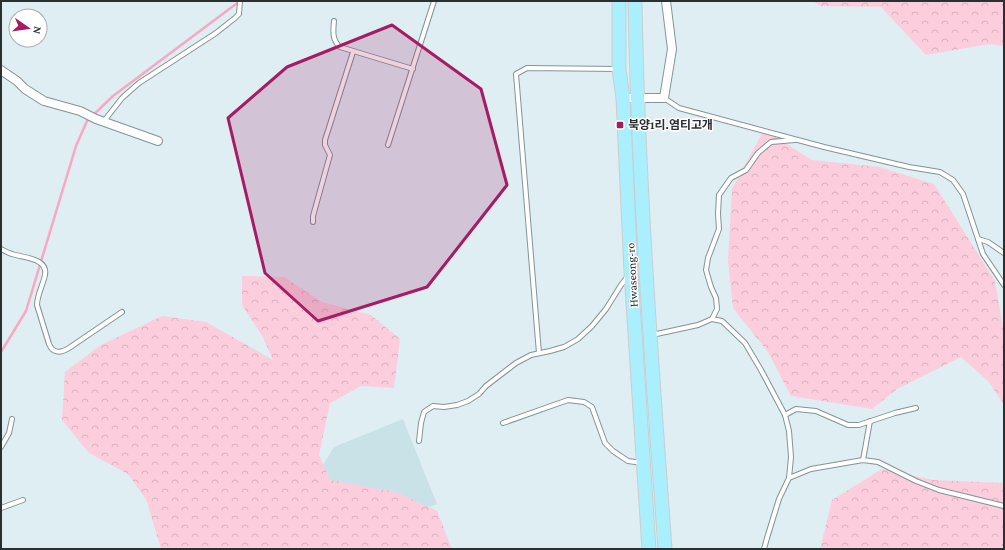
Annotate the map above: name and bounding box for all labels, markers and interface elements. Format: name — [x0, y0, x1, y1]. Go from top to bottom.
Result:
north arrow — [8, 8, 48, 48]
text: N — [31, 25, 44, 36]
place label: 북양1리.염티고개 — [628, 118, 713, 132]
marker: 북양1리.염티고개 — [615, 120, 625, 130]
street label: Hwaseong-ro — [623, 242, 641, 308]

